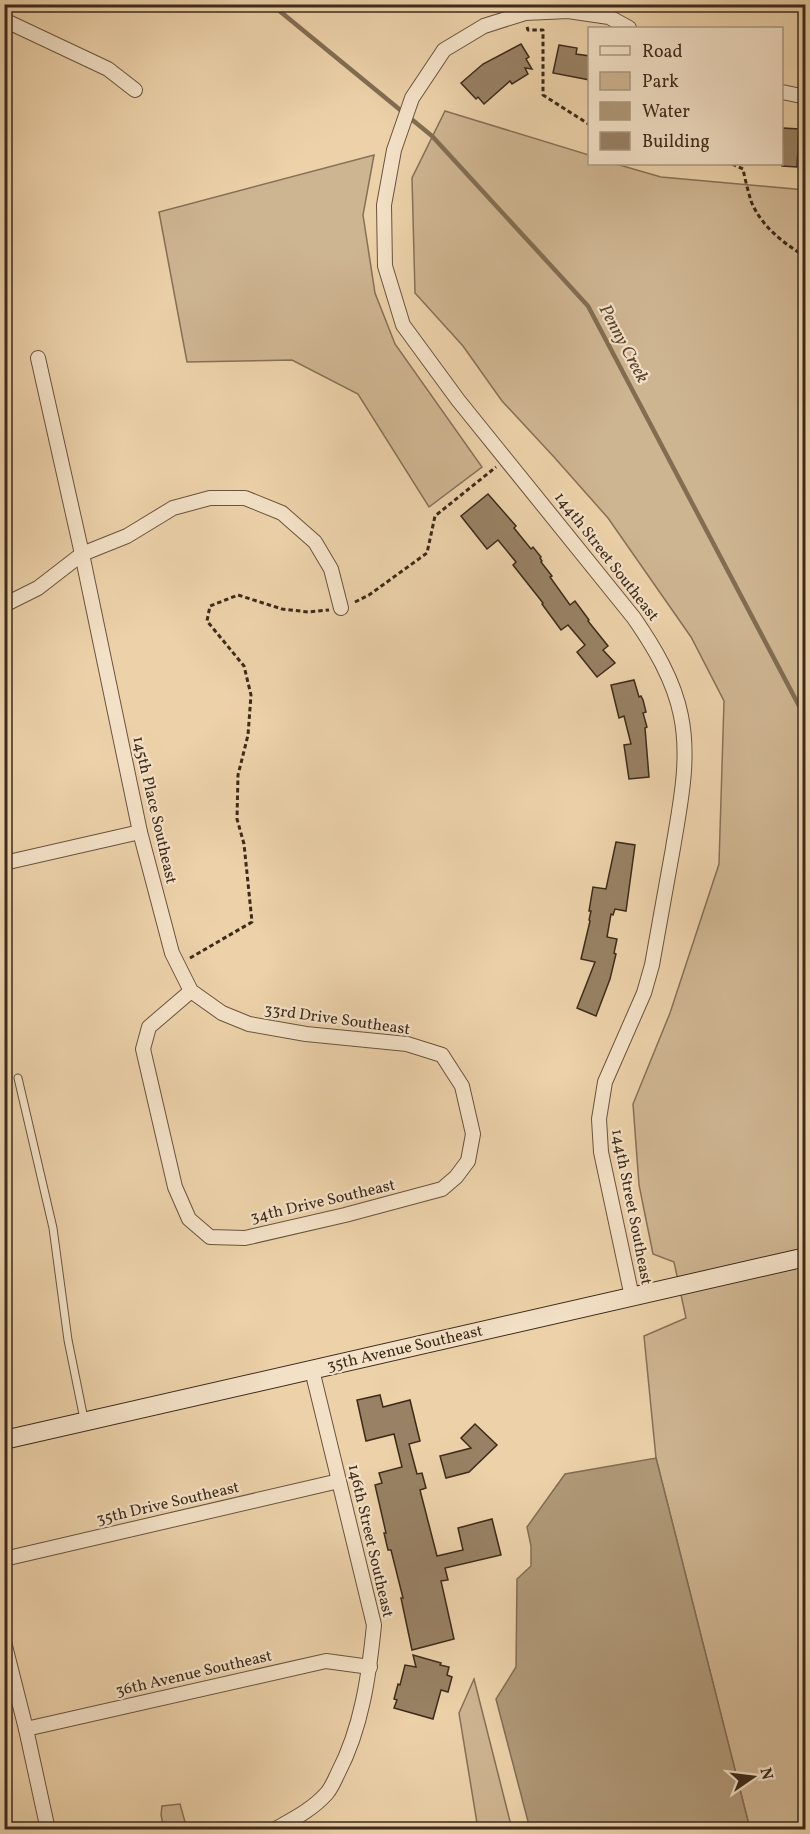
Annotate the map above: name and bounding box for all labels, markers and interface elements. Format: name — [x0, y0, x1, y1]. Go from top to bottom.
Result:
legend — [588, 27, 783, 165]
text: Road — [642, 40, 683, 65]
text: Park — [642, 70, 679, 95]
text: Water — [642, 100, 690, 125]
text: Building — [642, 130, 710, 155]
water label: Penny Creek — [592, 300, 654, 388]
street label: 144th Street Southeast — [549, 488, 664, 626]
street label: 145th Place Southeast — [126, 734, 182, 886]
street label: 33rd Drive Southeast — [263, 999, 412, 1041]
street label: 144th Street Southeast — [605, 1127, 657, 1287]
street label: 34th Drive Southeast — [248, 1175, 398, 1229]
street label: 35th Avenue Southeast — [325, 1320, 485, 1378]
street label: 146th Street Southeast — [342, 1462, 398, 1620]
street label: 35th Drive Southeast — [94, 1477, 242, 1531]
street label: 36th Avenue Southeast — [114, 1645, 275, 1703]
north arrow — [723, 1747, 783, 1807]
text: N — [754, 1766, 778, 1783]

